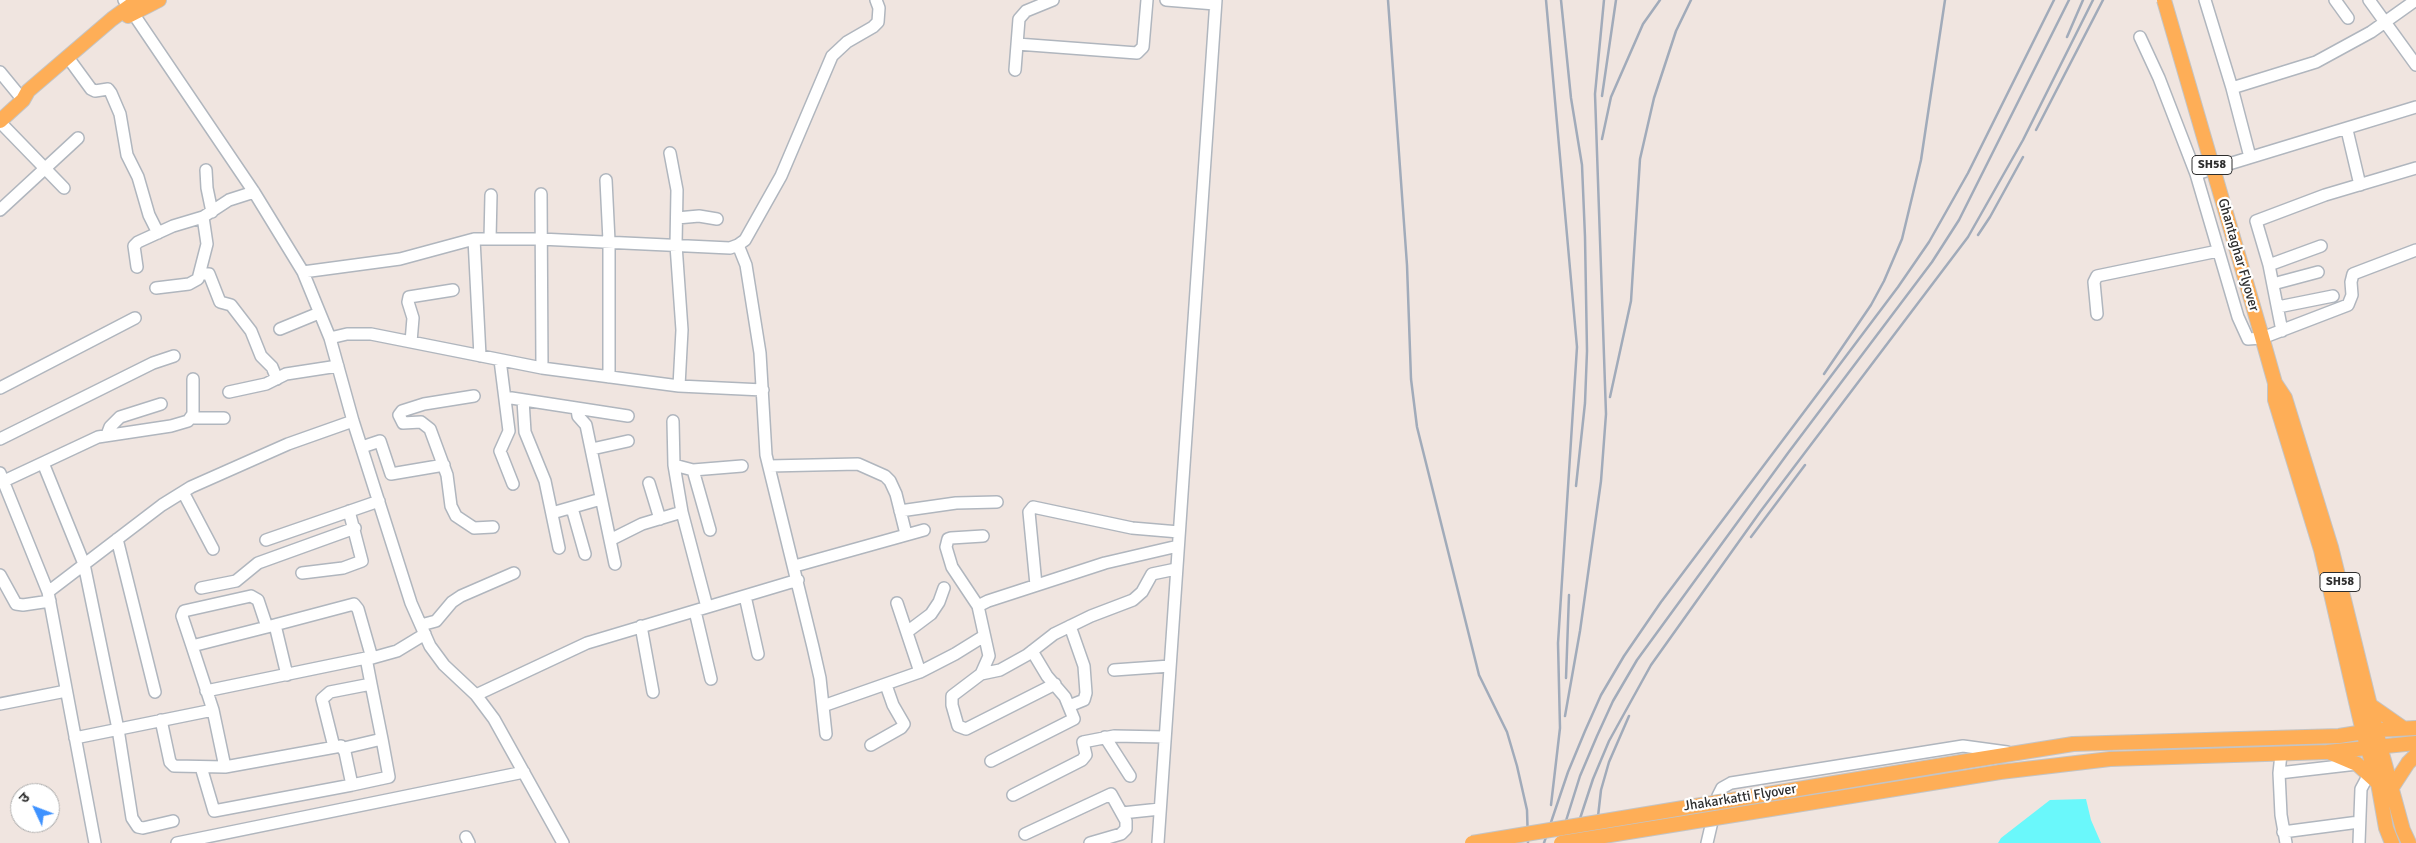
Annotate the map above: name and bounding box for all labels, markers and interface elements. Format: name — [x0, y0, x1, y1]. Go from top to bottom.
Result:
road number: SH58 — [2192, 156, 2232, 174]
street label: Ghantaghar Flyover — [2214, 197, 2262, 313]
road number: SH58 — [2320, 572, 2360, 592]
street label: Jhakarkatti Flyover — [1682, 781, 1798, 815]
north arrow — [10, 783, 60, 833]
text: उ — [15, 789, 33, 807]

